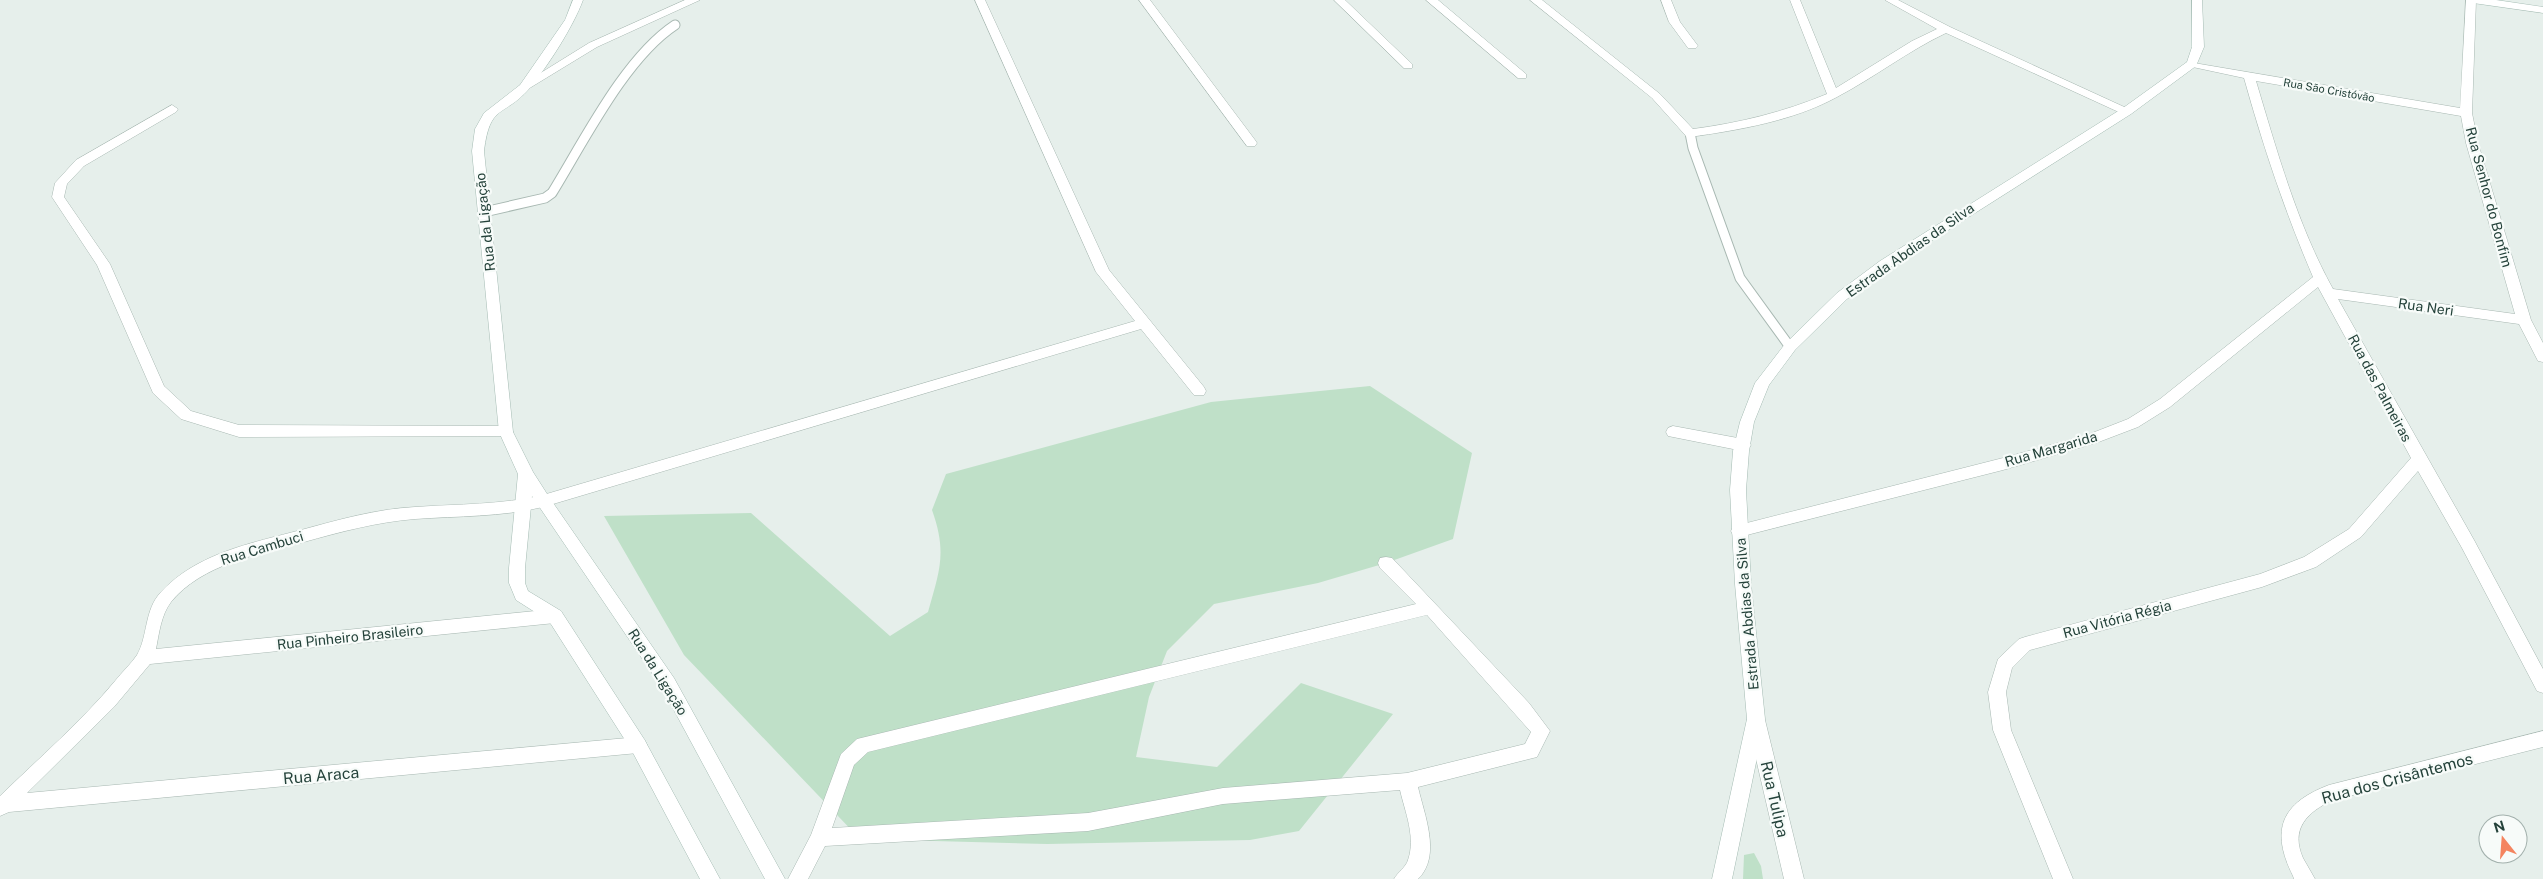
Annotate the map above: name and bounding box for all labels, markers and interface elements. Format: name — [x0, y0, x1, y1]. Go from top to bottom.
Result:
street label: Rua São Cristóvão — [2282, 76, 2376, 104]
street label: Rua Senhor do Bonfim — [2463, 125, 2515, 269]
street label: Rua da Ligação — [472, 172, 498, 272]
street label: Estrada Abdias da Silva — [1843, 200, 1977, 300]
street label: Rua Neri — [2397, 295, 2455, 319]
street label: Rua das Palmeiras — [2345, 332, 2415, 444]
street label: Rua Margarida — [2003, 428, 2099, 470]
street label: Rua Cambuci — [219, 528, 305, 568]
street label: Estrada Abdias da Silva — [1732, 537, 1762, 691]
street label: Rua Vitória Régia — [2061, 597, 2173, 641]
street label: Rua Pinheiro Brasileiro — [276, 621, 424, 653]
street label: Rua da Ligação — [625, 626, 691, 718]
street label: Rua dos Crisântemos — [2319, 749, 2475, 808]
street label: Rua Tulipa — [1757, 759, 1793, 839]
street label: Rua Araca — [282, 763, 360, 788]
north arrow — [2478, 814, 2528, 864]
text: N — [2492, 817, 2507, 836]

